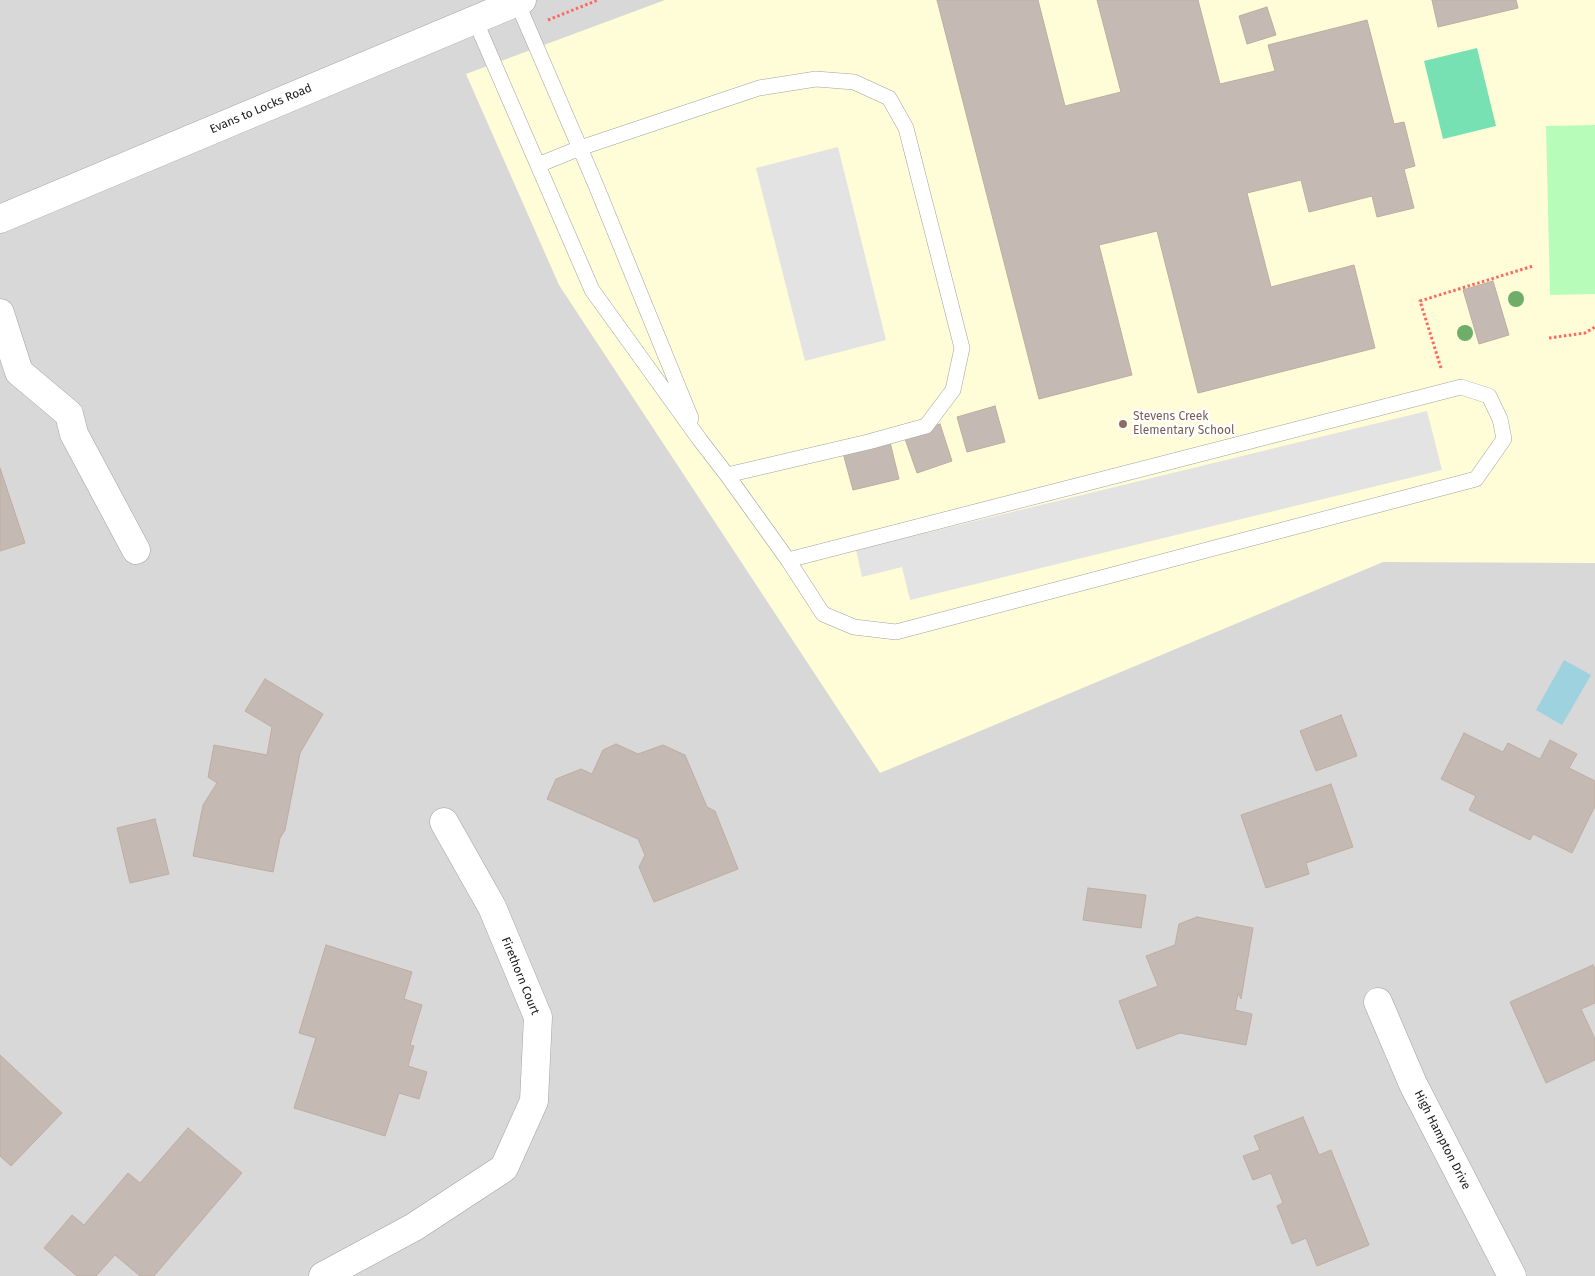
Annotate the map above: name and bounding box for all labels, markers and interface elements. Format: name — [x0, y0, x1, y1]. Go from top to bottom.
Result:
street label: Evans to Locks Road — [208, 81, 314, 137]
place label: Stevens Creek Elementary School — [1133, 410, 1235, 438]
marker: Stevens Creek Elementary School — [1117, 418, 1129, 430]
street label: Firethorn Court — [498, 935, 542, 1017]
street label: High Hampton Drive — [1411, 1088, 1473, 1192]

